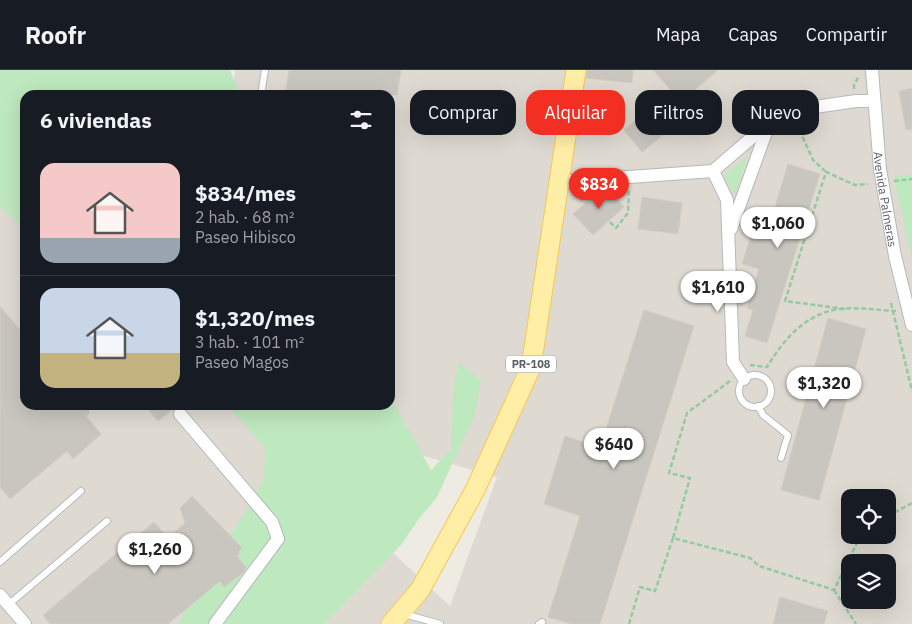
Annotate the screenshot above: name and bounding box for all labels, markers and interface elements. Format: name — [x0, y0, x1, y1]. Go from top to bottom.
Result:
text: Roofr — [25, 19, 86, 51]
text: Mapa — [656, 23, 700, 46]
text: Capas — [728, 23, 778, 46]
text: Compartir — [806, 23, 887, 46]
chip: Comprar — [410, 90, 516, 135]
chip: Alquilar — [526, 90, 625, 135]
chip: Filtros — [635, 90, 722, 135]
chip: Nuevo — [732, 90, 819, 135]
text: 6 viviendas — [40, 106, 152, 134]
icon: filters — [347, 106, 375, 134]
street label: Avenida Palmeras — [871, 151, 901, 248]
pin: $834 — [569, 168, 629, 210]
text: $834 — [580, 174, 618, 194]
text: $834/mes — [195, 179, 296, 207]
icon: home — [80, 183, 140, 243]
pin: $1,060 — [737, 206, 819, 249]
text: 2 hab. · 68 m² — [195, 207, 295, 227]
text: $1,060 — [752, 213, 804, 233]
text: Paseo Hibisco — [195, 227, 296, 247]
pin: $1,610 — [677, 270, 759, 313]
text: $1,610 — [692, 277, 744, 297]
text: $1,320/mes — [195, 304, 315, 332]
icon: home — [80, 308, 140, 368]
text: 3 hab. · 101 m² — [195, 332, 304, 352]
text: Paseo Magos — [195, 352, 289, 372]
road number: PR-108 — [506, 356, 556, 372]
pin: $1,320 — [783, 366, 865, 409]
text: $1,320 — [798, 373, 850, 393]
pin: $640 — [584, 428, 644, 470]
text: $640 — [595, 434, 633, 454]
map controls — [841, 489, 896, 609]
button: locate — [841, 489, 896, 544]
pin: $1,260 — [114, 532, 196, 575]
text: $1,260 — [129, 539, 181, 559]
button: layers — [841, 554, 896, 609]

